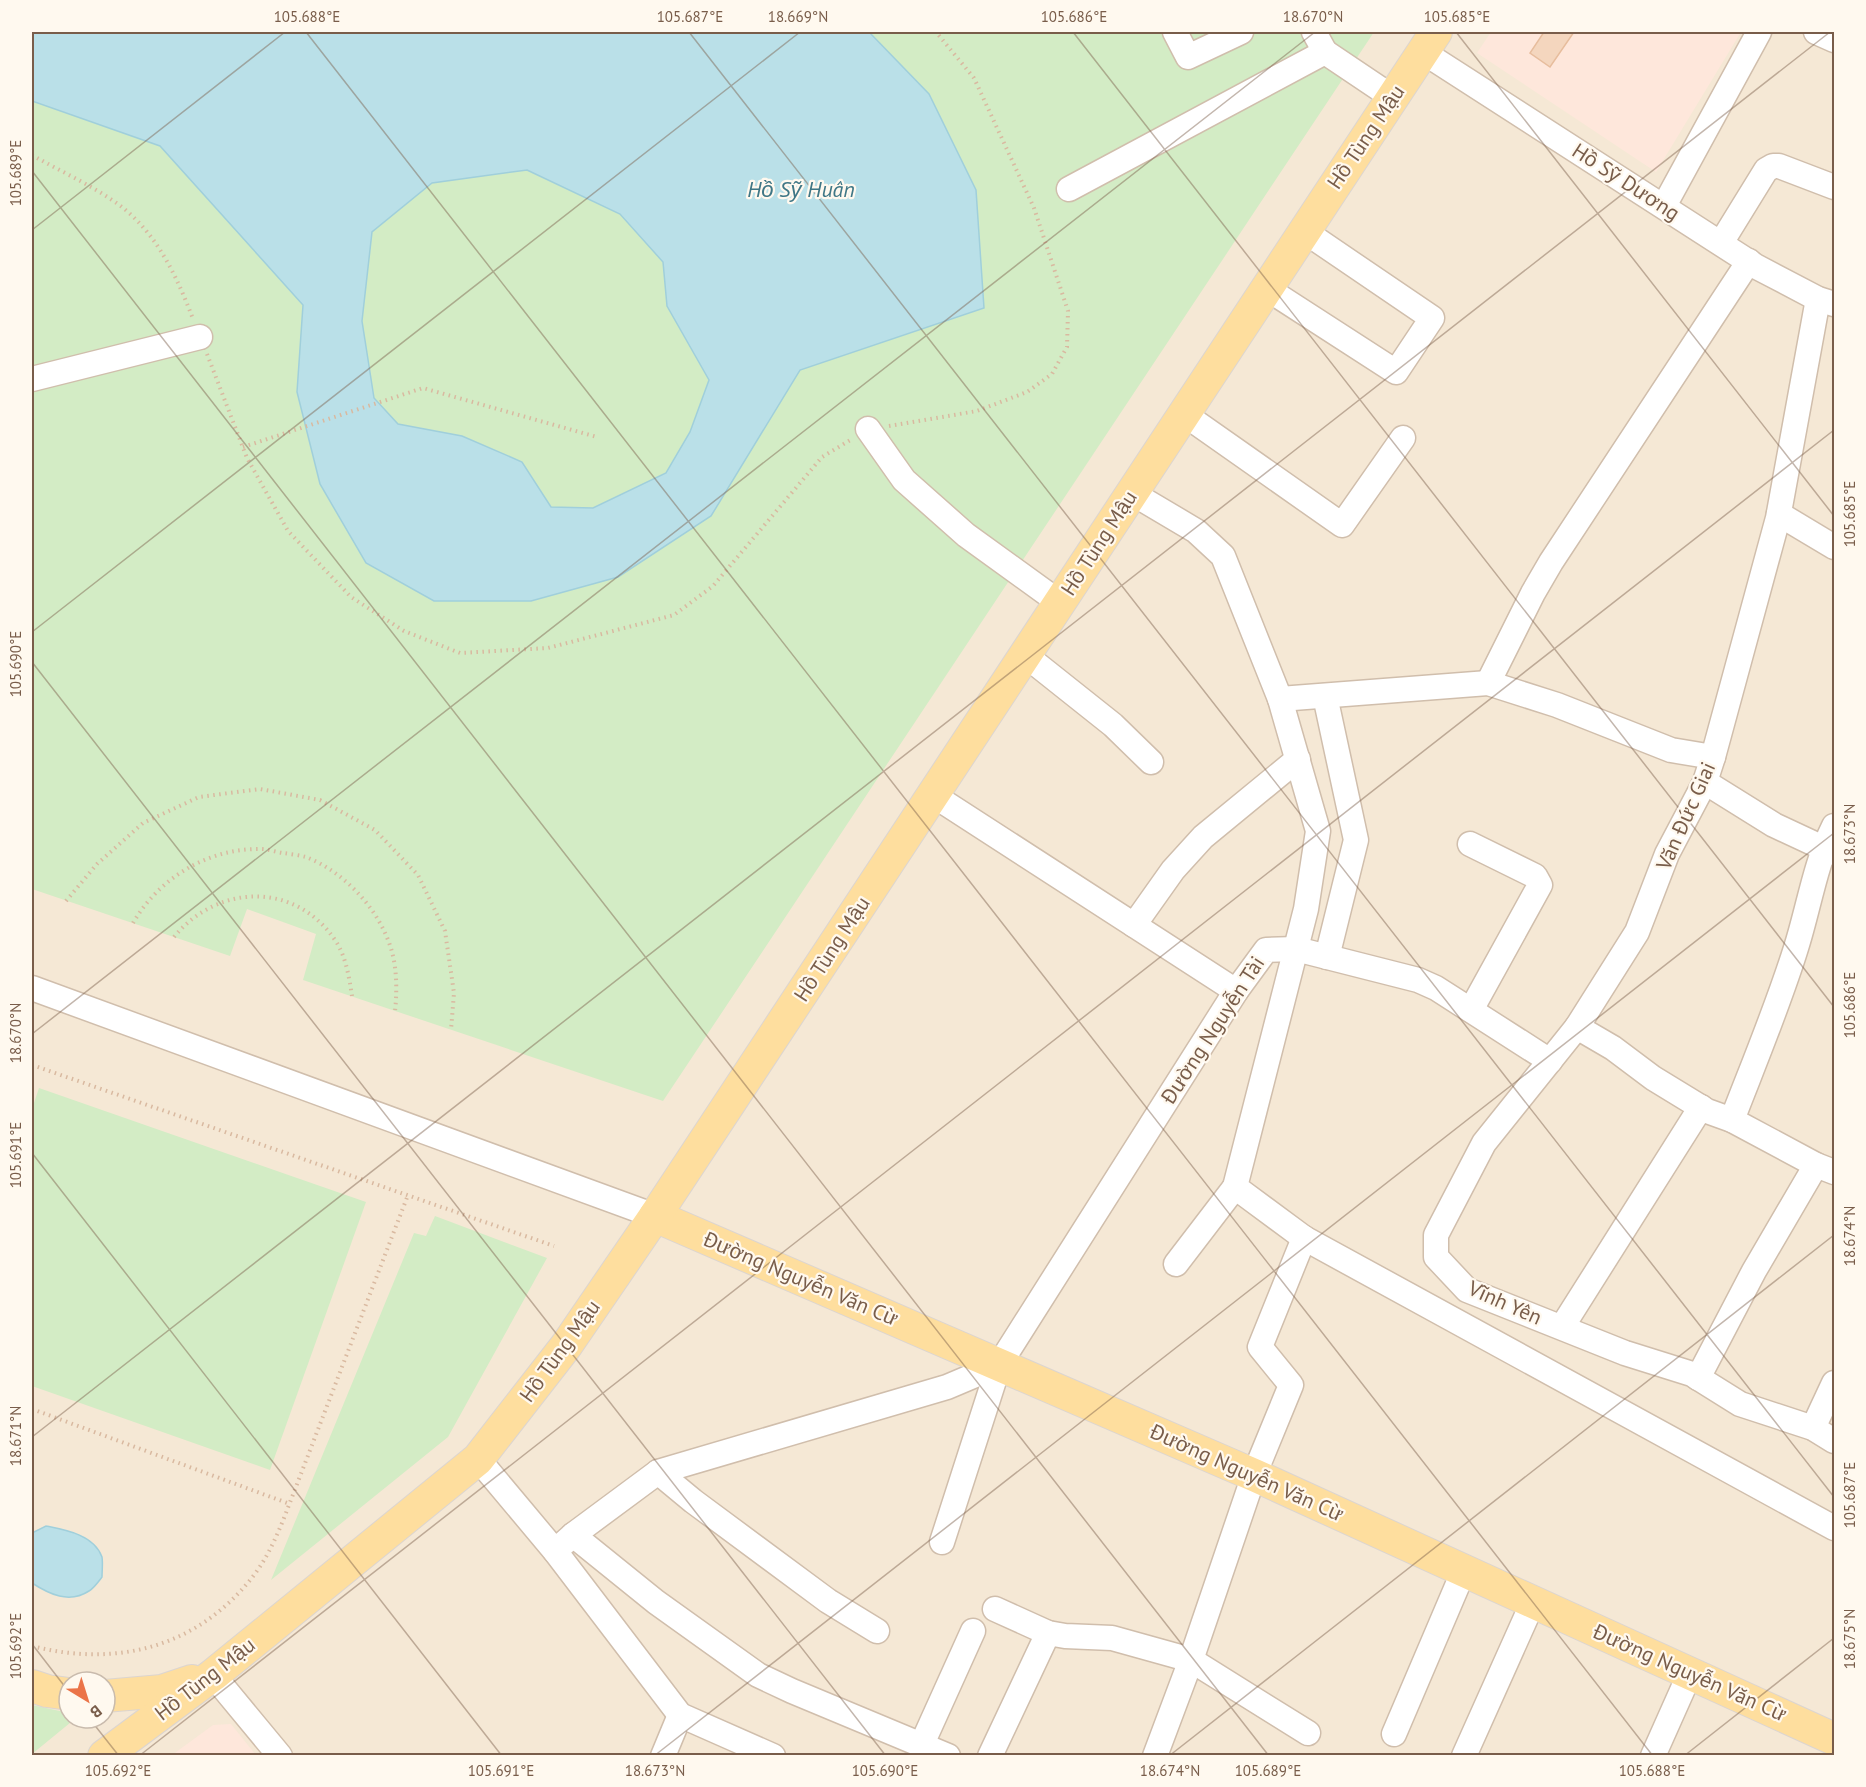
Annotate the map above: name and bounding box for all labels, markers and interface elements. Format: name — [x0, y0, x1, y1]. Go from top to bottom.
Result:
text: 105.688°E — [274, 7, 340, 26]
text: 105.687°E — [657, 7, 723, 26]
text: 18.669°N — [768, 7, 828, 26]
text: 105.686°E — [1041, 7, 1107, 26]
text: 18.670°N — [1283, 7, 1343, 26]
text: 105.685°E — [1424, 7, 1490, 26]
street label: Hồ Tùng Mậu — [1321, 79, 1410, 194]
street label: Hồ Sỹ Dương — [1567, 137, 1685, 226]
text: 105.689°E — [6, 140, 25, 206]
water label: Hồ Sỹ Huân — [747, 175, 855, 203]
text: 105.685°E — [1840, 481, 1859, 547]
street label: Hồ Tùng Mậu — [1055, 485, 1143, 600]
text: 105.690°E — [6, 631, 25, 697]
street label: Văn Đức Giai — [1649, 758, 1721, 875]
text: 18.673°N — [1840, 804, 1859, 864]
street label: Hồ Tùng Mậu — [788, 891, 876, 1006]
street label: Đường Nguyễn Tài — [1154, 951, 1270, 1110]
text: 105.686°E — [1840, 972, 1859, 1038]
text: 18.670°N — [6, 1003, 25, 1063]
text: 105.691°E — [6, 1122, 25, 1188]
text: 18.674°N — [1840, 1206, 1859, 1266]
street label: Đường Nguyễn Văn Cừ — [699, 1225, 903, 1332]
street label: Vĩnh Yên — [1463, 1274, 1546, 1331]
street label: Hồ Tùng Mậu — [513, 1294, 606, 1407]
text: 18.671°N — [6, 1406, 25, 1466]
street label: Đường Nguyễn Văn Cừ — [1145, 1417, 1348, 1527]
text: 105.687°E — [1840, 1462, 1859, 1528]
text: 18.675°N — [1840, 1609, 1859, 1669]
text: 105.692°E — [6, 1613, 25, 1679]
street label: Đường Nguyễn Văn Cừ — [1588, 1617, 1791, 1727]
street label: Hồ Tùng Mậu — [149, 1631, 260, 1726]
north arrow — [57, 1670, 117, 1730]
text: B — [86, 1701, 106, 1723]
text: 105.692°E — [85, 1761, 151, 1780]
text: 105.691°E — [468, 1761, 534, 1780]
text: 18.673°N — [625, 1761, 685, 1780]
text: 105.690°E — [852, 1761, 918, 1780]
text: 18.674°N — [1140, 1761, 1200, 1780]
text: 105.689°E — [1235, 1761, 1301, 1780]
text: 105.688°E — [1619, 1761, 1685, 1780]

